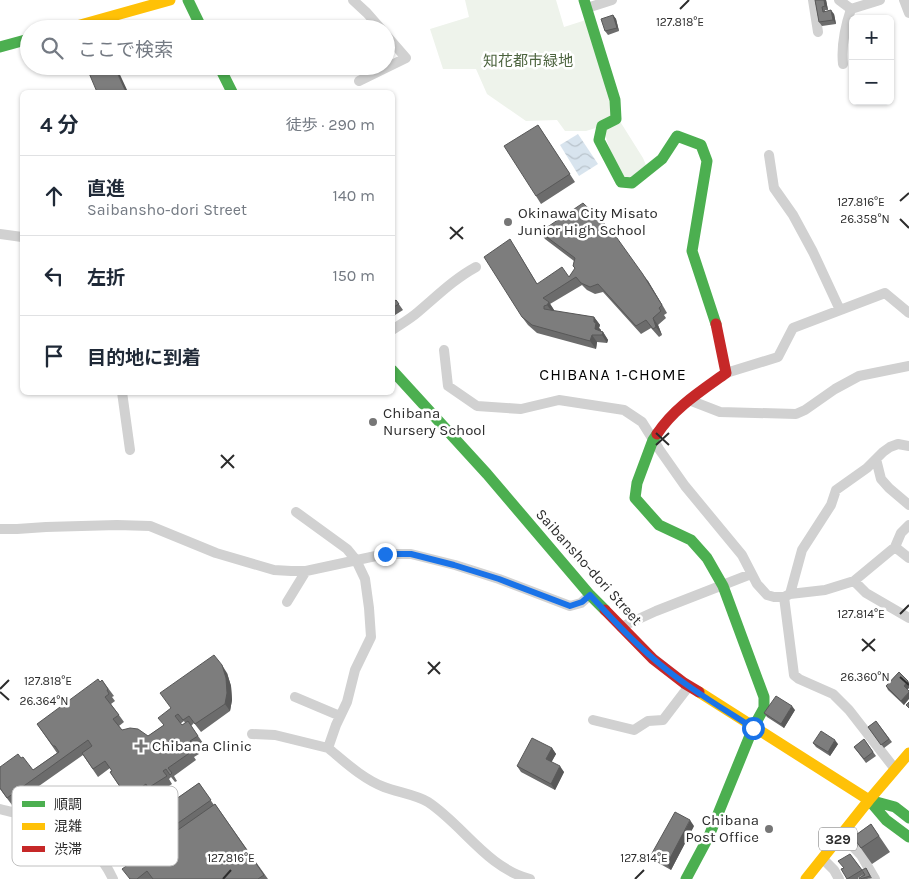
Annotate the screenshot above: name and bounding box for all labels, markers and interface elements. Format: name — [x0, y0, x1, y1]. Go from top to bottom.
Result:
text: 127.818°E — [656, 15, 704, 29]
map controls — [849, 15, 894, 105]
button: + — [849, 15, 894, 60]
search box — [20, 20, 395, 75]
icon: search — [38, 34, 66, 62]
text: ここで検索 — [78, 39, 173, 61]
park label: 知花都市緑地 — [483, 52, 573, 70]
button: − — [849, 60, 894, 105]
text: 4 分 — [40, 113, 79, 137]
text: 徒歩 · 290 m — [286, 115, 375, 134]
text: 直進 — [87, 178, 125, 200]
icon: ahead — [40, 182, 68, 210]
text: 140 m — [333, 186, 375, 205]
text: 127.816°E — [837, 195, 885, 209]
text: Saibansho-dori Street — [87, 200, 247, 219]
place label: Okinawa City Misato Junior High School — [518, 204, 658, 239]
text: 26.358°N — [840, 212, 890, 226]
marker: Okinawa City Misato Junior High School — [502, 216, 514, 228]
icon: left — [40, 262, 68, 290]
text: 150 m — [332, 266, 375, 285]
text: 左折 — [87, 267, 125, 289]
icon: arrive — [40, 342, 68, 370]
text: 目的地に到着 — [87, 347, 201, 369]
district label: CHIBANA 1-CHOME — [539, 365, 687, 384]
place label: Chibana Nursery School — [383, 404, 486, 439]
marker: Chibana Nursery School — [367, 416, 379, 428]
street label: Saibansho-dori Street — [532, 505, 646, 629]
route end — [374, 543, 397, 566]
text: 127.814°E — [837, 607, 885, 621]
text: 26.360°N — [840, 670, 890, 684]
text: 127.818°E — [24, 674, 72, 688]
text: 26.364°N — [20, 694, 68, 708]
route start — [742, 717, 765, 740]
place label: Chibana Clinic — [152, 737, 252, 755]
marker: Chibana Clinic — [134, 739, 148, 753]
legend — [12, 786, 178, 866]
text: 順調 — [54, 796, 82, 813]
place label: Chibana Post Office — [686, 811, 759, 846]
text: 混雑 — [54, 818, 82, 835]
marker: Chibana Post Office — [763, 823, 775, 835]
road number: 329 — [819, 828, 857, 851]
text: 渋滞 — [54, 841, 82, 858]
text: 127.816°E — [207, 851, 255, 865]
text: 127.814°E — [620, 851, 668, 865]

